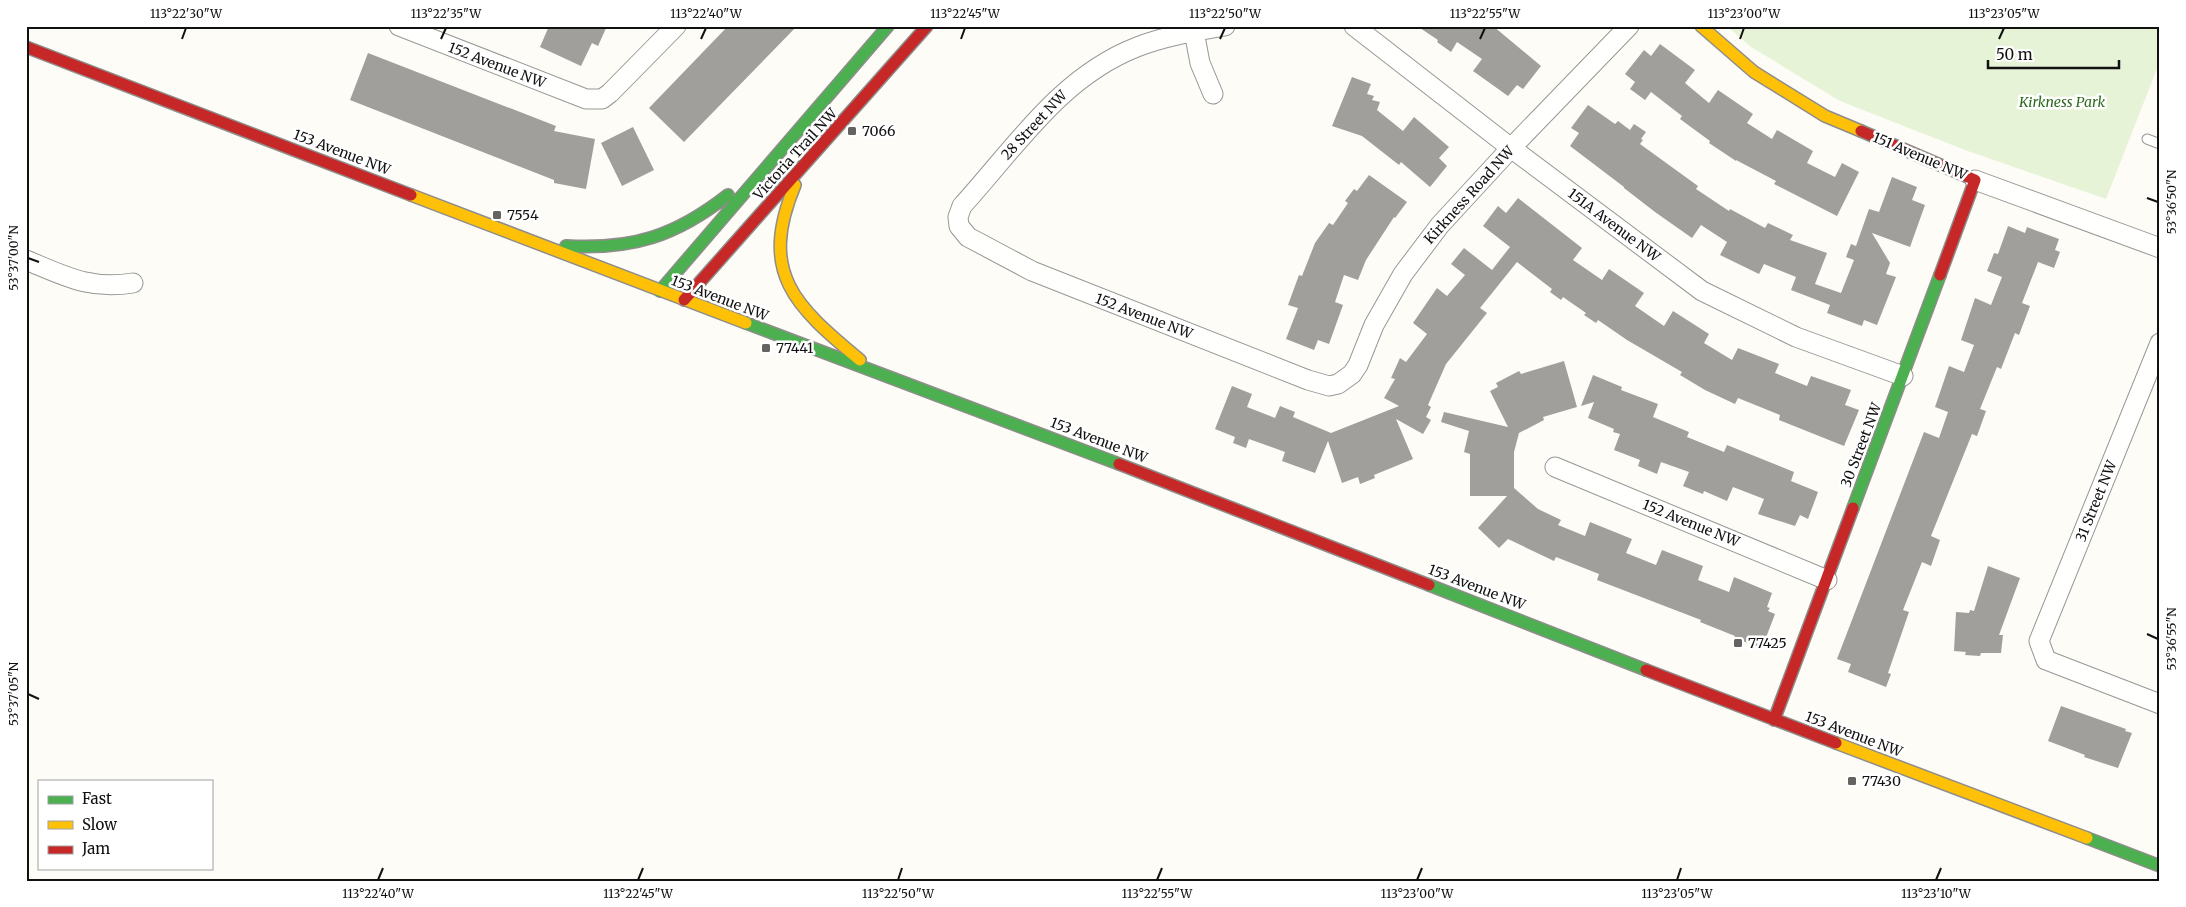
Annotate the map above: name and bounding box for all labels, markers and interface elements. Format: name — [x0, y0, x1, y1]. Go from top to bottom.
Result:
text: 113°22'30"W — [150, 6, 223, 21]
text: 113°22'35"W — [411, 6, 482, 21]
text: 113°22'40"W — [670, 6, 743, 21]
text: 113°22'45"W — [930, 6, 1001, 21]
text: 113°22'50"W — [1189, 6, 1262, 21]
text: 113°22'55"W — [1450, 6, 1521, 21]
text: 113°23'00"W — [1708, 6, 1781, 21]
text: 113°23'05"W — [1969, 6, 2040, 21]
street label: 152 Avenue NW — [446, 38, 549, 92]
scale bar — [1988, 38, 2120, 70]
text: 50 m — [1996, 45, 2033, 64]
street label: 28 Street NW — [997, 86, 1071, 164]
park label: Kirkness Park — [2018, 93, 2105, 111]
street label: Victoria Trail NW — [749, 104, 841, 204]
place label: 7066 — [862, 122, 896, 140]
street label: 153 Avenue NW — [291, 125, 394, 179]
marker: 7066 — [846, 125, 858, 137]
street label: 151 Avenue NW — [1870, 128, 1971, 184]
street label: Kirkness Road NW — [1420, 141, 1518, 248]
text: 53°36'50"N — [2164, 169, 2179, 234]
street label: 151A Avenue NW — [1564, 184, 1665, 266]
place label: 7554 — [507, 206, 539, 224]
marker: 7554 — [491, 209, 503, 221]
text: 53°37'00"N — [6, 225, 21, 291]
street label: 153 Avenue NW — [669, 271, 772, 325]
street label: 152 Avenue NW — [1093, 289, 1196, 343]
place label: 77441 — [776, 339, 813, 357]
marker: 77441 — [760, 342, 772, 354]
street label: 30 Street NW — [1837, 399, 1886, 490]
street label: 153 Avenue NW — [1048, 413, 1151, 467]
street label: 31 Street NW — [2072, 457, 2121, 544]
street label: 152 Avenue NW — [1640, 495, 1743, 551]
street label: 153 Avenue NW — [1426, 560, 1529, 614]
text: 53°36'55"N — [2164, 607, 2179, 670]
place label: 77425 — [1748, 634, 1787, 652]
marker: 77425 — [1732, 637, 1744, 649]
text: 53°37'05"N — [6, 661, 21, 726]
street label: 153 Avenue NW — [1803, 707, 1906, 761]
place label: 77430 — [1862, 772, 1901, 790]
marker: 77430 — [1846, 775, 1858, 787]
legend — [38, 780, 212, 870]
text: Fast — [82, 789, 112, 808]
text: Slow — [82, 815, 117, 834]
text: Jam — [81, 839, 110, 858]
text: 113°22'40"W — [342, 886, 415, 901]
text: 113°22'45"W — [603, 886, 674, 901]
text: 113°22'50"W — [862, 886, 935, 901]
text: 113°22'55"W — [1122, 886, 1193, 901]
text: 113°23'00"W — [1381, 886, 1454, 901]
text: 113°23'05"W — [1642, 886, 1713, 901]
text: 113°23'10"W — [1901, 886, 1972, 901]

